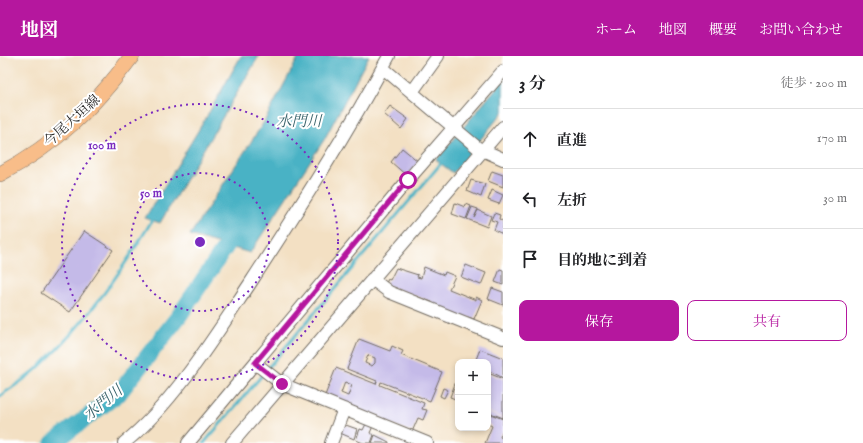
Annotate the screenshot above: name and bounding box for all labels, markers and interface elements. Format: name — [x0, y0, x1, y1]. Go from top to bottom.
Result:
text: 地図 — [20, 19, 58, 43]
text: ホーム — [595, 21, 637, 39]
text: 地図 — [659, 21, 687, 39]
text: 概要 — [709, 21, 737, 39]
text: お問い合わせ — [759, 21, 843, 39]
text: 3 分 — [519, 74, 546, 95]
text: 徒歩 · 200 m — [781, 75, 847, 92]
street label: 今尾大垣線 — [40, 91, 104, 151]
water label: 水門川 — [276, 112, 323, 131]
icon: ahead — [519, 128, 541, 150]
text: 170 m — [817, 130, 847, 147]
text: 直進 — [557, 131, 587, 150]
text: 100 m — [88, 138, 117, 153]
route start — [399, 171, 417, 189]
text: 50 m — [140, 186, 163, 201]
icon: left — [519, 188, 541, 210]
text: 30 m — [823, 190, 847, 207]
text: 左折 — [557, 191, 587, 210]
centre of rings — [193, 235, 207, 249]
icon: arrive — [519, 248, 541, 270]
text: 目的地に到着 — [557, 251, 647, 270]
button: 保存 — [519, 300, 679, 341]
button: 共有 — [687, 300, 847, 341]
map controls — [455, 359, 491, 431]
button: + — [455, 359, 491, 395]
route end — [273, 375, 291, 393]
water label: 水門川 — [80, 380, 128, 425]
button: − — [455, 395, 491, 431]

